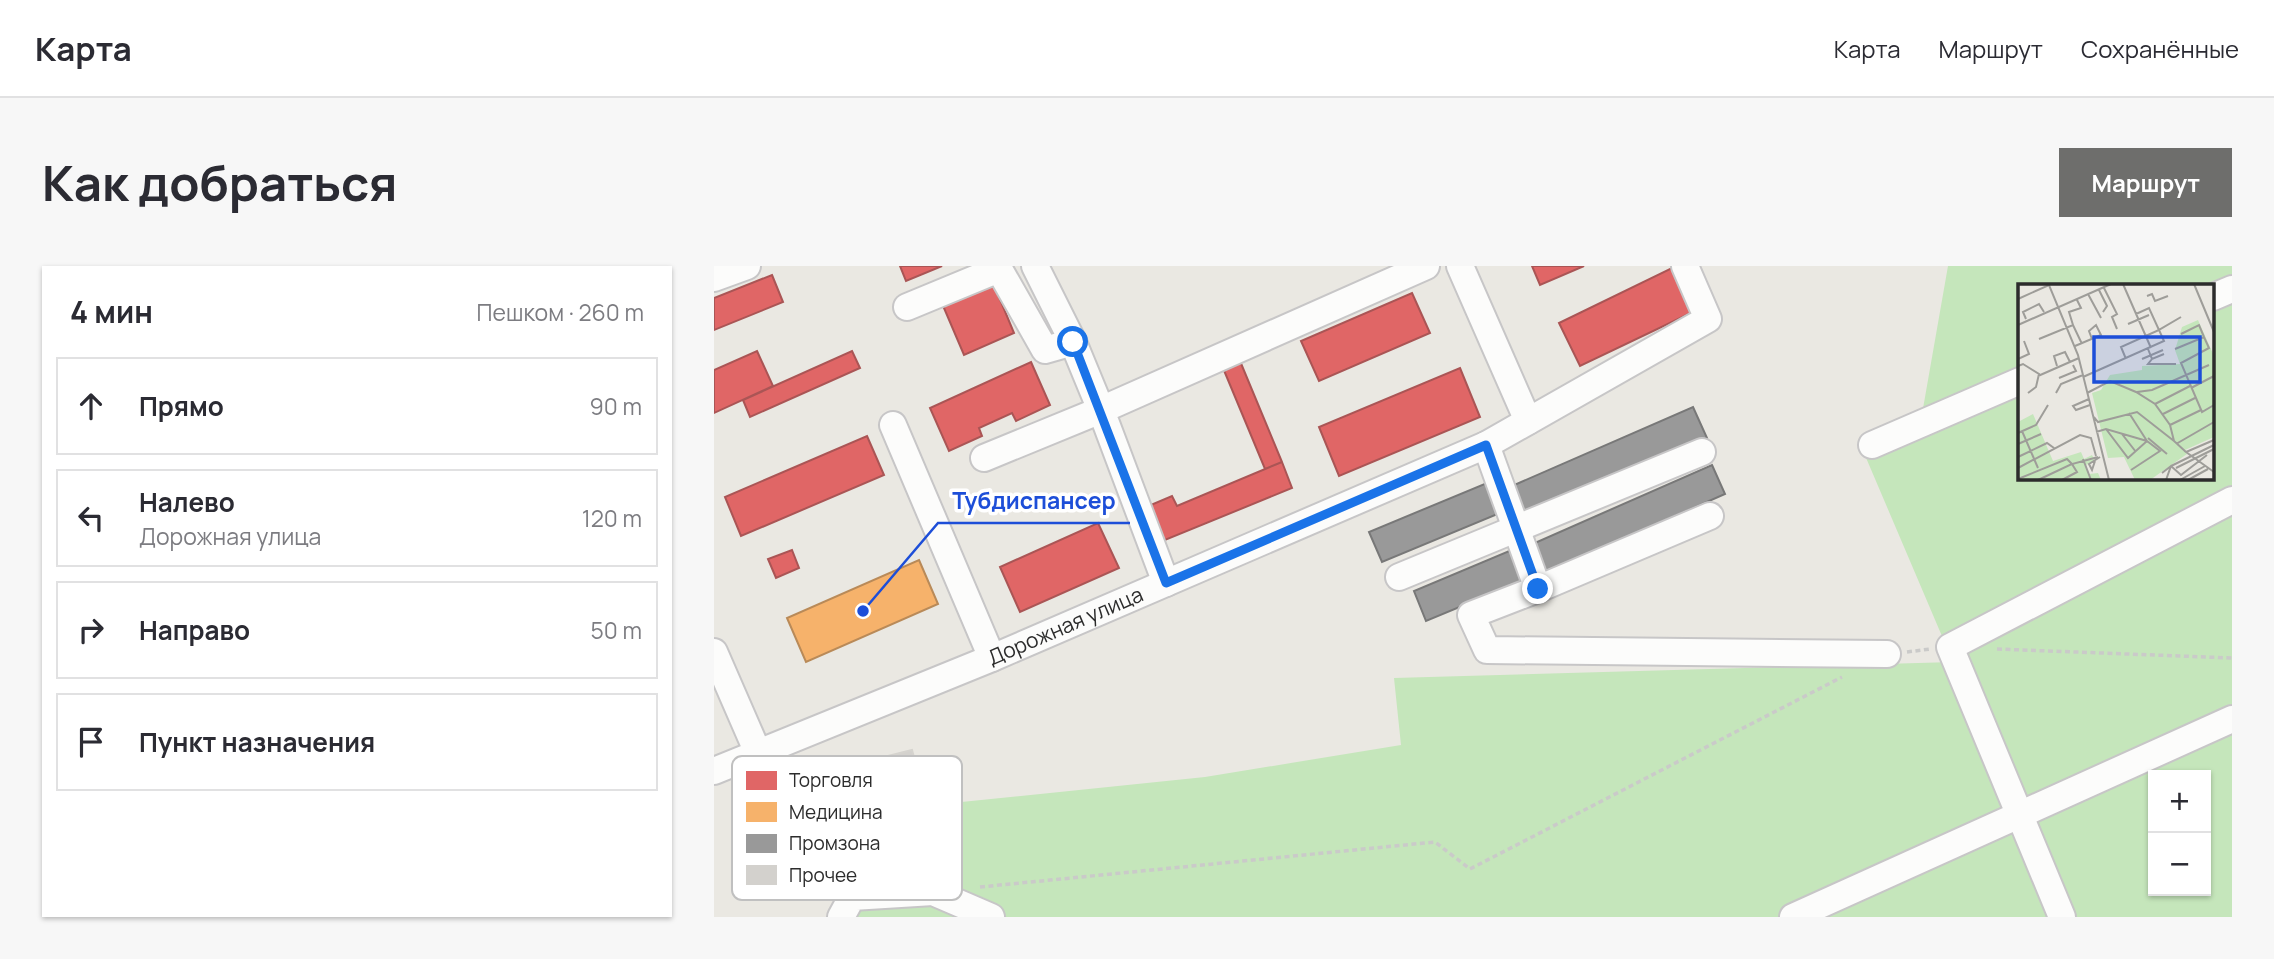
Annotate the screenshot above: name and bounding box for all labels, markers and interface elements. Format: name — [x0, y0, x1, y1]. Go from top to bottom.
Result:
text: Карта — [35, 26, 132, 71]
text: Карта — [1834, 32, 1901, 65]
text: Маршрут — [1939, 32, 2043, 65]
text: Сохранённые — [2081, 32, 2239, 65]
button: Маршрут — [2059, 148, 2232, 217]
text: Как добраться — [42, 149, 397, 216]
inset map — [2018, 284, 2214, 480]
text: 4 мин — [70, 291, 153, 332]
text: Пешком · 260 m — [477, 296, 644, 328]
route start — [1057, 326, 1088, 357]
icon: ahead — [72, 387, 110, 425]
text: Прямо — [139, 388, 224, 424]
text: 90 m — [590, 390, 642, 422]
callout: Тубдиспансер — [938, 479, 1130, 523]
text: Налево — [139, 484, 235, 520]
text: Тубдиспансер — [952, 484, 1116, 516]
icon: left — [72, 499, 110, 537]
text: 120 m — [582, 502, 642, 534]
text: Дорожная улица — [139, 520, 321, 552]
route end — [1522, 573, 1553, 604]
street label: Дорожная улица — [983, 580, 1147, 671]
icon: right — [72, 611, 110, 649]
text: Направо — [139, 612, 250, 648]
text: 50 m — [591, 614, 642, 646]
icon: arrive — [72, 723, 110, 761]
text: Пункт назначения — [139, 724, 375, 760]
legend — [732, 756, 962, 900]
text: Торговля — [789, 767, 873, 793]
map controls — [2148, 770, 2211, 896]
button: + — [2148, 770, 2211, 833]
text: Медицина — [789, 799, 883, 825]
text: Промзона — [789, 830, 880, 856]
button: − — [2148, 833, 2211, 896]
text: Прочее — [789, 862, 857, 888]

